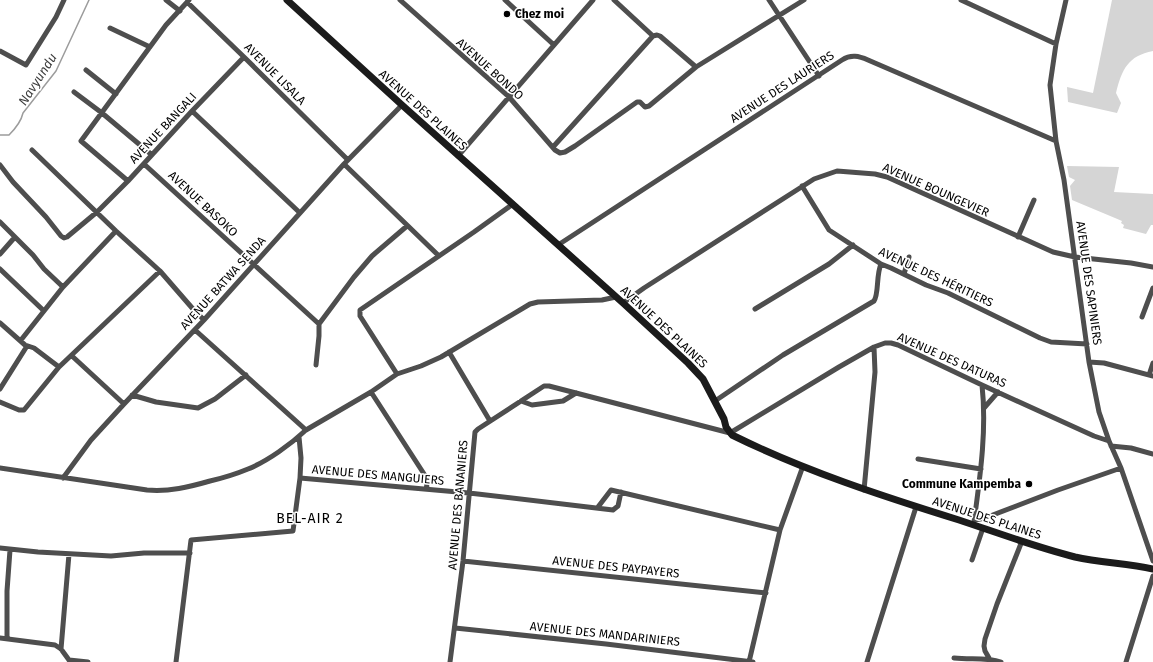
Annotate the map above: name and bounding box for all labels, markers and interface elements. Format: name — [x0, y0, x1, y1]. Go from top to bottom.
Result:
place label: Chez moi — [515, 7, 564, 21]
marker: Chez moi — [502, 9, 512, 19]
street label: AVENUE BONDO — [454, 35, 526, 103]
street label: AVENUE LISALA — [241, 40, 309, 108]
street label: AVENUE DES LAURIERS — [727, 48, 837, 126]
water label: Navyundu — [15, 50, 60, 108]
street label: AVENUE DES PLAINES — [376, 67, 470, 154]
street label: AVENUE BANGALI — [127, 90, 199, 166]
street label: AVENUE BOUNGEVIER — [881, 160, 991, 220]
street label: AVENUE BASOKO — [165, 168, 241, 240]
street label: AVENUE DES SAPINIERS — [1073, 220, 1105, 346]
street label: AVENUE BATWA SENDA — [177, 233, 269, 333]
street label: AVENUE DES HÉRITIERS — [877, 243, 996, 310]
street label: AVENUE DES PLAINES — [618, 283, 711, 371]
street label: AVENUE DES DATURAS — [895, 330, 1009, 391]
street label: AVENUE DES BANANIERS — [445, 439, 471, 571]
street label: AVENUE DES MANGUIERS — [311, 462, 445, 488]
place label: Commune Kampemba — [902, 477, 1021, 491]
marker: Commune Kampemba — [1024, 479, 1034, 489]
street label: AVENUE DES PLAINES — [931, 494, 1044, 542]
district label: BEL-AIR 2 — [276, 510, 344, 527]
street label: AVENUE DES PAYPAYERS — [552, 553, 681, 581]
street label: AVENUE DES MANDARINIERS — [529, 619, 681, 649]

